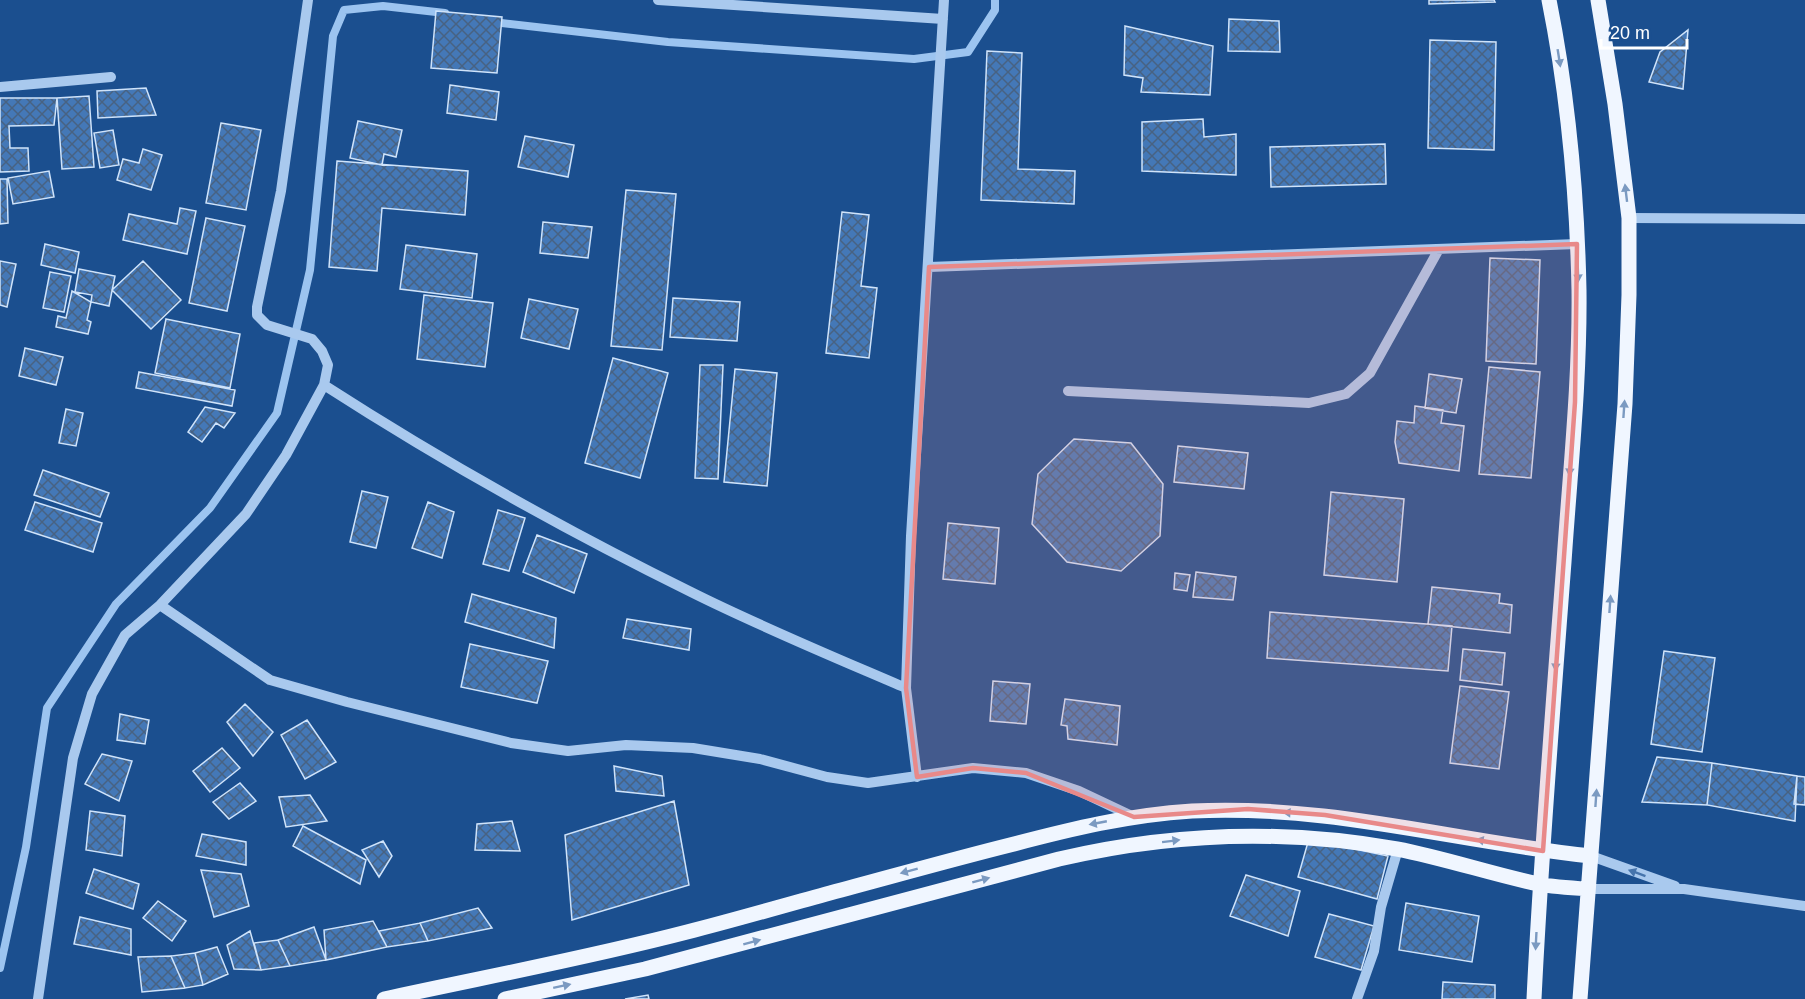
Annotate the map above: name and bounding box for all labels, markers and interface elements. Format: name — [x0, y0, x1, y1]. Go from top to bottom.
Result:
scale bar — [1601, 12, 1686, 50]
text: 20 m — [1610, 23, 1650, 43]
one-way arrow — [1554, 48, 1563, 67]
one-way arrow — [1621, 184, 1631, 203]
one-way arrow — [1573, 263, 1583, 282]
one-way arrow — [1620, 400, 1629, 419]
one-way arrow — [1566, 458, 1575, 477]
one-way arrow — [1605, 594, 1615, 613]
one-way arrow — [1552, 652, 1561, 671]
one-way arrow — [1591, 789, 1600, 808]
one-way arrow — [1283, 808, 1302, 817]
one-way arrow — [1089, 819, 1108, 828]
one-way arrow — [1162, 836, 1181, 846]
one-way arrow — [1476, 836, 1495, 845]
one-way arrow — [900, 866, 919, 876]
one-way arrow — [1628, 867, 1646, 877]
one-way arrow — [972, 874, 990, 884]
one-way arrow — [1532, 932, 1541, 951]
one-way arrow — [743, 936, 761, 946]
one-way arrow — [553, 981, 571, 991]

